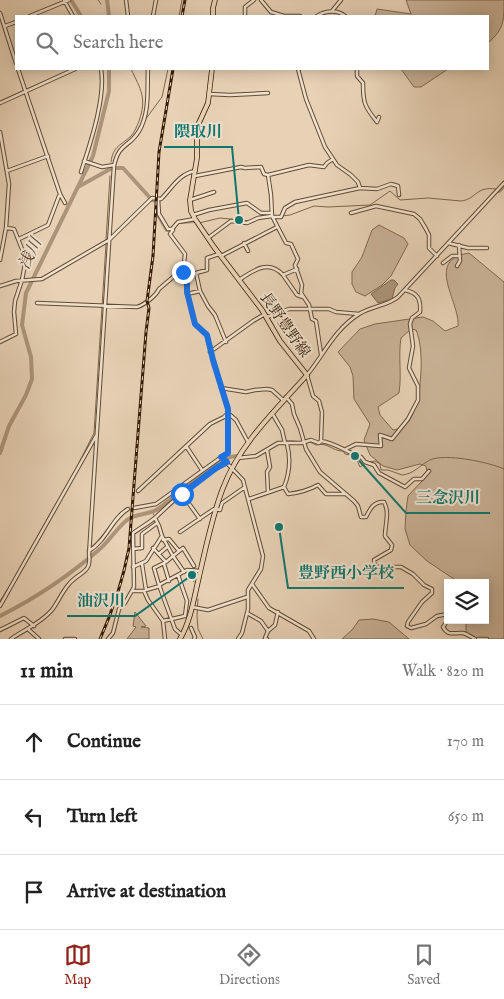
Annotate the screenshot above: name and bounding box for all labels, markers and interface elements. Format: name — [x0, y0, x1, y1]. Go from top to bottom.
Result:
search box — [15, 15, 489, 70]
icon: search — [33, 29, 61, 57]
text: Search here — [73, 31, 164, 55]
callout: 隈取川 — [164, 116, 232, 147]
text: 隈取川 — [174, 123, 222, 143]
water label: 浅川 — [15, 233, 48, 273]
route end — [172, 261, 195, 284]
street label: 長野豊野線 — [256, 289, 314, 361]
callout: 三念沢川 — [406, 482, 490, 513]
route start — [171, 483, 194, 506]
text: 三念沢川 — [416, 489, 480, 509]
callout: 豊野西小学校 — [288, 557, 404, 588]
text: 豊野西小学校 — [298, 564, 395, 584]
map controls — [444, 579, 489, 624]
button: layers — [444, 579, 489, 624]
callout: 油沢川 — [67, 585, 135, 616]
text: 油沢川 — [77, 592, 125, 612]
text: 11 min — [20, 658, 73, 685]
text: Walk · 820 m — [402, 662, 484, 682]
icon: ahead — [20, 728, 48, 756]
text: Continue — [67, 730, 141, 754]
text: 170 m — [447, 732, 484, 752]
icon: left — [20, 803, 48, 831]
text: Turn left — [67, 805, 138, 829]
text: 650 m — [448, 807, 484, 827]
icon: arrive — [20, 878, 48, 906]
text: Arrive at destination — [67, 880, 226, 904]
tab: Map — [64, 941, 92, 989]
tab: Directions — [219, 941, 280, 989]
tab: Saved — [407, 941, 440, 989]

